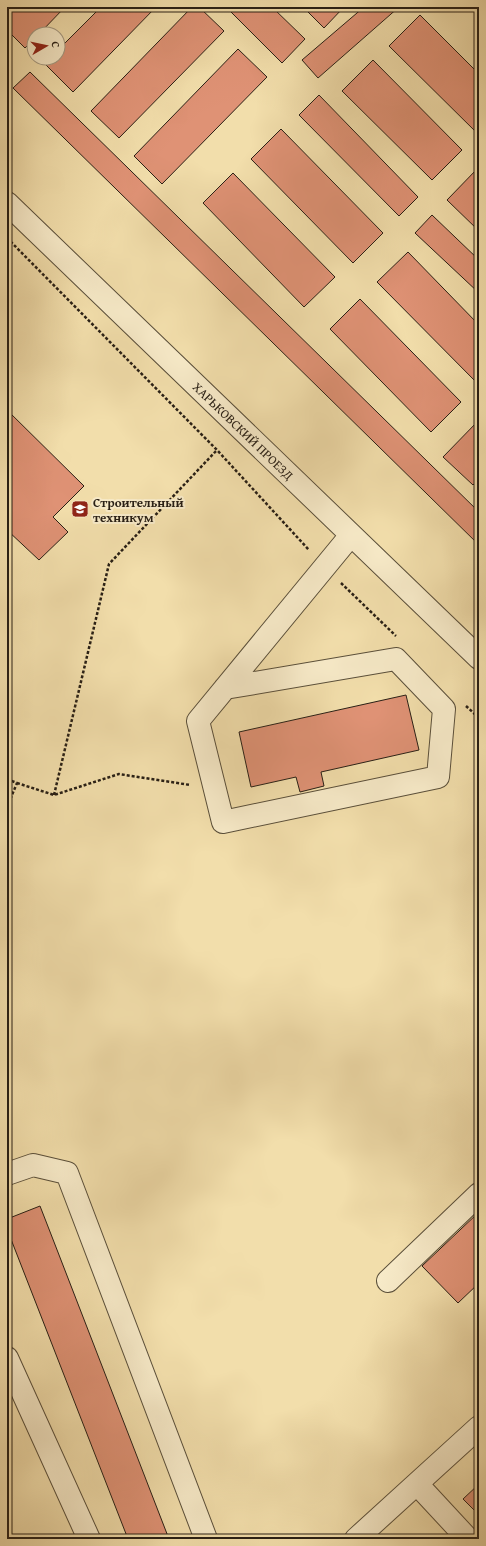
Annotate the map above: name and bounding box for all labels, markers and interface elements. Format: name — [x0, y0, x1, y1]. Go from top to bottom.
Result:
north arrow — [26, 26, 66, 66]
text: С — [47, 40, 64, 49]
street label: ХАРЬКОВСКИЙ ПРОЕЗД — [188, 378, 298, 484]
place label: Строительный техникум — [93, 493, 184, 527]
school or university icon: Строительный техникум — [70, 499, 90, 519]

